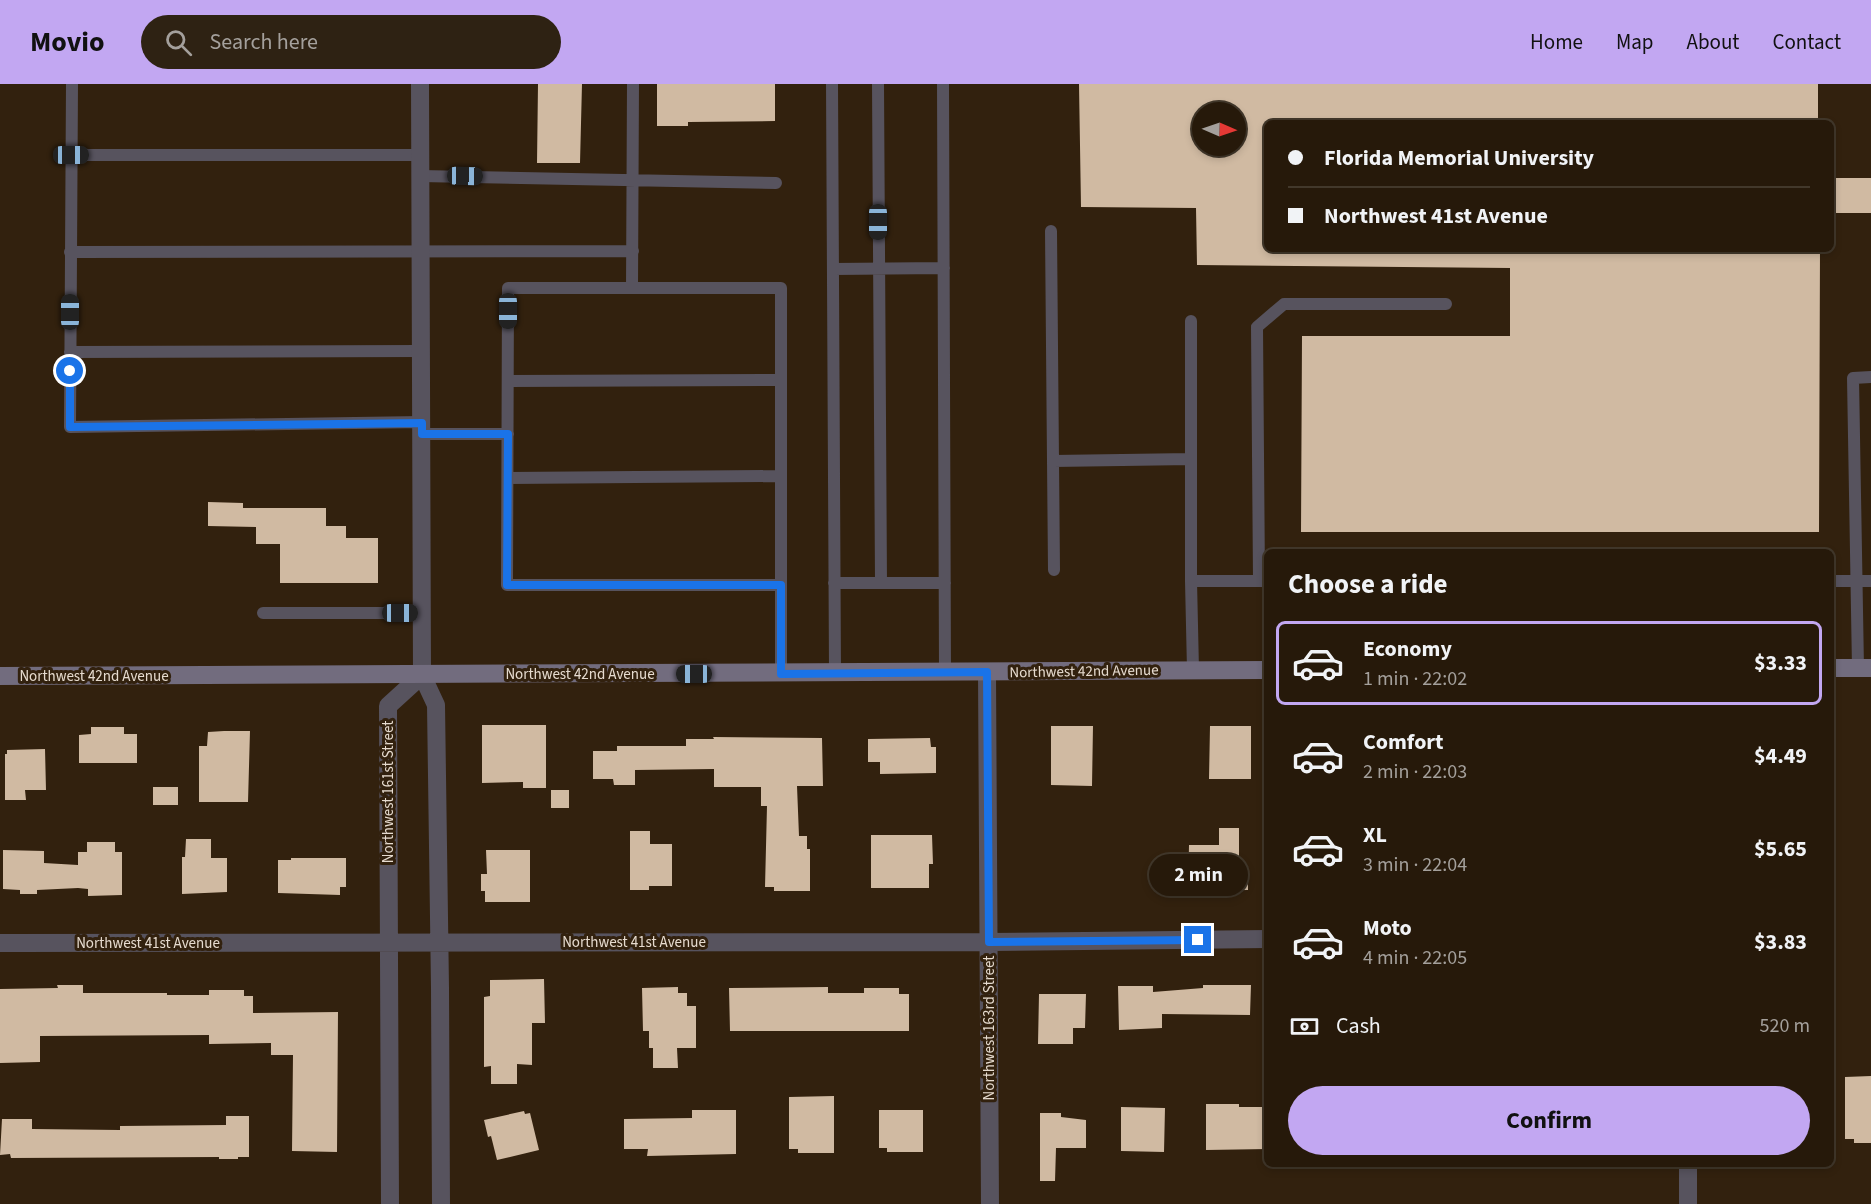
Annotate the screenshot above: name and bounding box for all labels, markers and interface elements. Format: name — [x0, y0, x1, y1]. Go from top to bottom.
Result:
search box — [141, 15, 561, 69]
text: Movio — [30, 22, 105, 62]
icon: search — [162, 26, 195, 59]
text: Search here — [210, 26, 318, 58]
text: Home — [1530, 27, 1583, 57]
text: Map — [1616, 27, 1654, 57]
text: About — [1687, 27, 1739, 57]
text: Contact — [1772, 27, 1841, 57]
north arrow — [1192, 102, 1246, 156]
map controls — [1192, 102, 1246, 156]
text: Florida Memorial University — [1324, 142, 1594, 174]
car — [53, 146, 89, 164]
car — [447, 167, 483, 185]
text: Northwest 41st Avenue — [1324, 200, 1548, 232]
car — [869, 204, 887, 240]
car — [499, 293, 517, 329]
car — [61, 294, 79, 330]
route start — [56, 357, 83, 384]
text: Choose a ride — [1288, 565, 1448, 604]
car — [382, 604, 418, 622]
text: Economy — [1363, 633, 1452, 665]
icon: car — [1291, 636, 1345, 690]
text: $3.33 — [1754, 647, 1807, 679]
street label: Northwest 42nd Avenue — [1009, 660, 1159, 683]
street label: Northwest 42nd Avenue — [505, 664, 655, 685]
car — [676, 665, 712, 683]
text: 1 min · 22:02 — [1363, 665, 1467, 693]
street label: Northwest 42nd Avenue — [19, 666, 169, 687]
street label: Northwest 161st Street — [378, 721, 399, 863]
text: Comfort — [1363, 726, 1444, 758]
icon: car — [1291, 729, 1345, 783]
text: $4.49 — [1754, 740, 1807, 772]
text: 2 min · 22:03 — [1363, 758, 1467, 786]
text: XL — [1363, 819, 1387, 851]
icon: car — [1291, 822, 1345, 876]
text: $5.65 — [1754, 833, 1807, 865]
text: 3 min · 22:04 — [1363, 851, 1467, 879]
callout: 2 min — [1148, 853, 1248, 895]
text: 2 min — [1174, 861, 1223, 889]
text: Moto — [1363, 912, 1412, 944]
icon: car — [1291, 915, 1345, 969]
route end — [1184, 926, 1211, 953]
text: $3.83 — [1754, 926, 1807, 958]
street label: Northwest 41st Avenue — [562, 932, 706, 953]
street label: Northwest 41st Avenue — [76, 933, 220, 954]
text: 4 min · 22:05 — [1363, 944, 1467, 972]
street label: Northwest 163rd Street — [979, 956, 1000, 1100]
icon: cash — [1288, 1010, 1321, 1043]
text: Cash — [1336, 1010, 1381, 1042]
text: 520 m — [1760, 1012, 1810, 1040]
button: Confirm — [1288, 1086, 1810, 1155]

